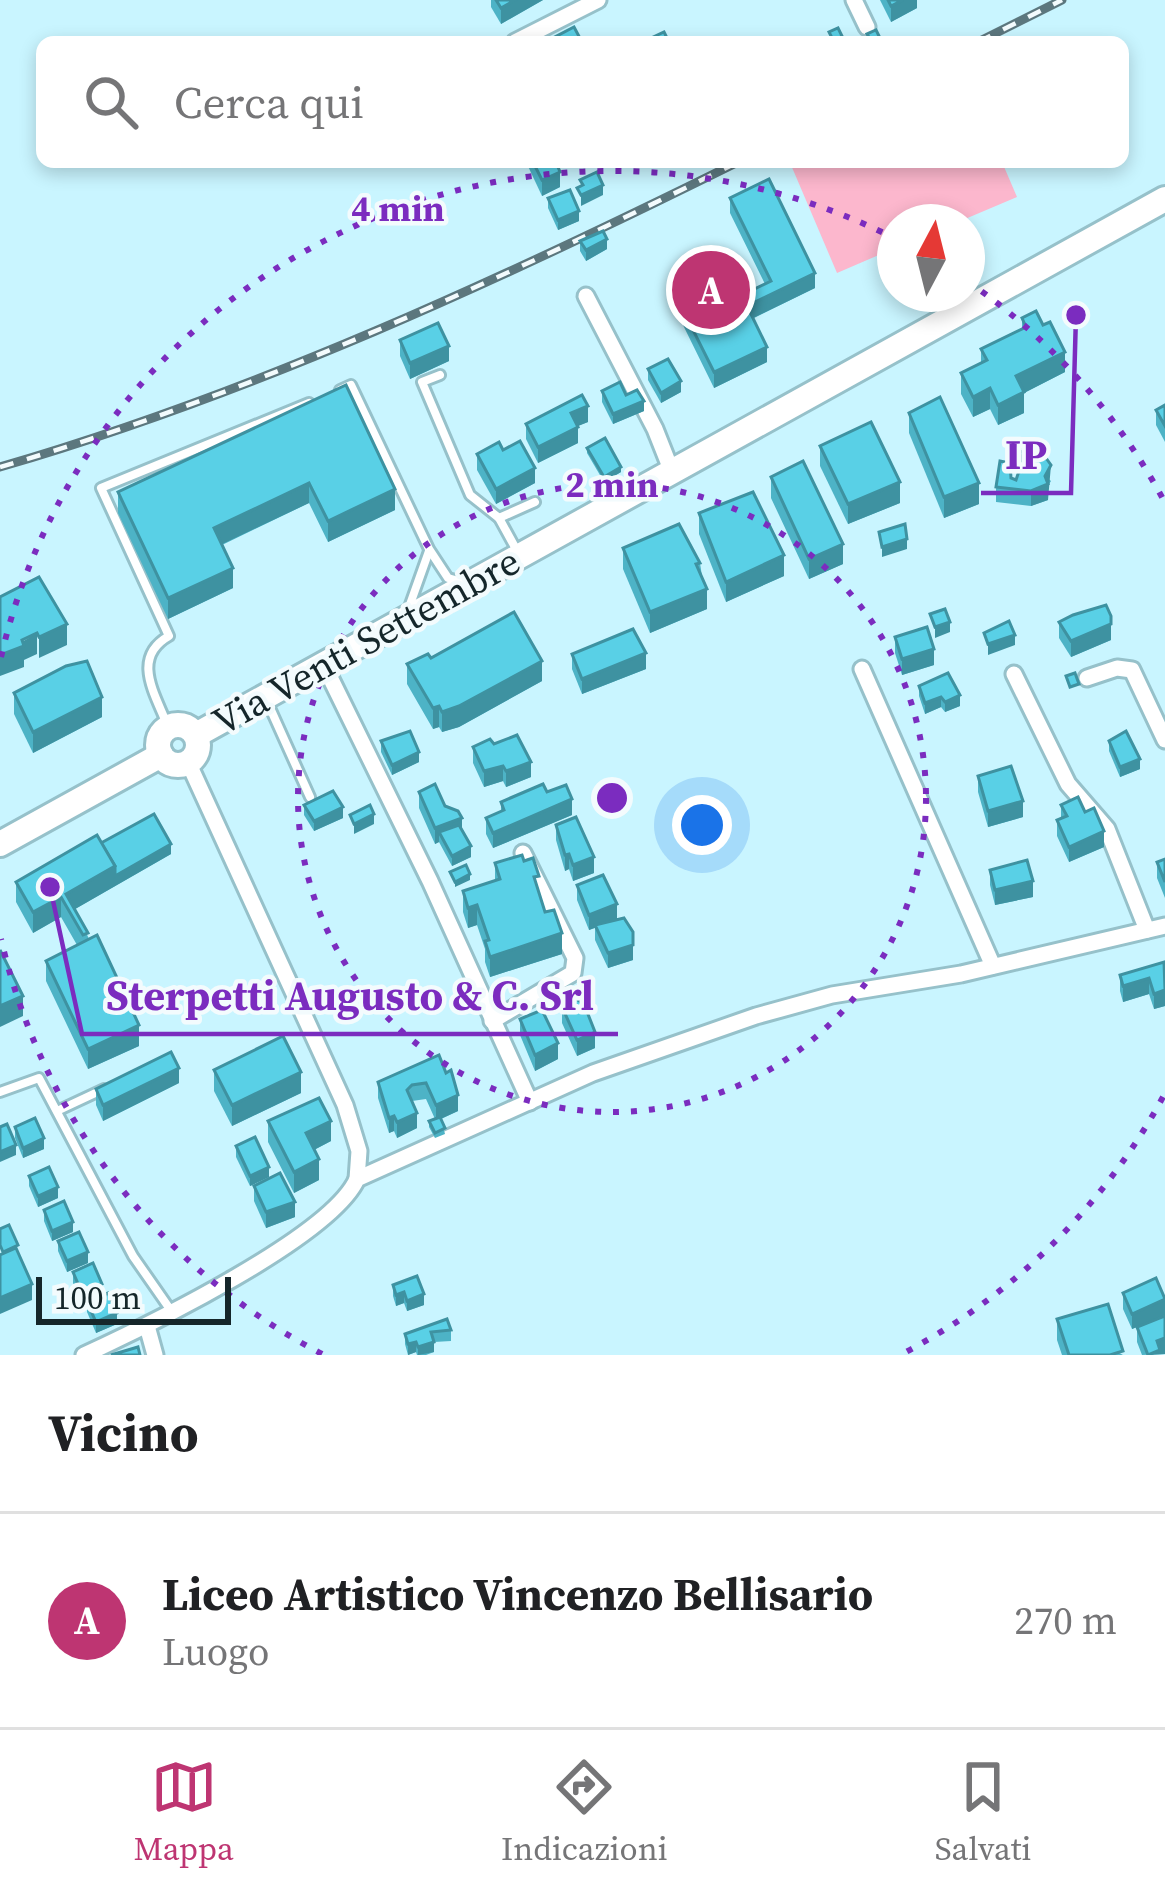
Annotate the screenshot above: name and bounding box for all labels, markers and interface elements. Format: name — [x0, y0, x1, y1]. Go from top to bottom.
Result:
search box — [36, 36, 1129, 168]
icon: search — [78, 69, 144, 135]
text: Cerca qui — [174, 71, 364, 133]
text: 4 min — [351, 184, 445, 233]
north arrow — [877, 204, 985, 312]
pin: A — [672, 245, 750, 335]
callout: IP — [981, 415, 1071, 493]
text: IP — [1005, 425, 1047, 483]
text: 2 min — [565, 460, 659, 509]
street label: Via Venti Settembre — [203, 534, 529, 748]
centre of rings — [591, 777, 633, 819]
your location — [672, 795, 732, 855]
callout: Sterpetti Augusto & C. Srl — [82, 956, 618, 1034]
text: Sterpetti Augusto & C. Srl — [106, 966, 594, 1024]
scale bar — [36, 1271, 231, 1324]
text: 100 m — [54, 1275, 141, 1320]
text: Vicino — [48, 1398, 198, 1468]
text: Liceo Artistico Vincenzo Bellisario — [162, 1563, 873, 1625]
text: A — [74, 1594, 100, 1647]
text: 270 m — [1014, 1594, 1117, 1647]
text: Luogo — [162, 1625, 269, 1678]
tab: Mappa — [134, 1754, 234, 1871]
tab: Indicazioni — [501, 1754, 668, 1871]
tab: Salvati — [935, 1754, 1031, 1871]

